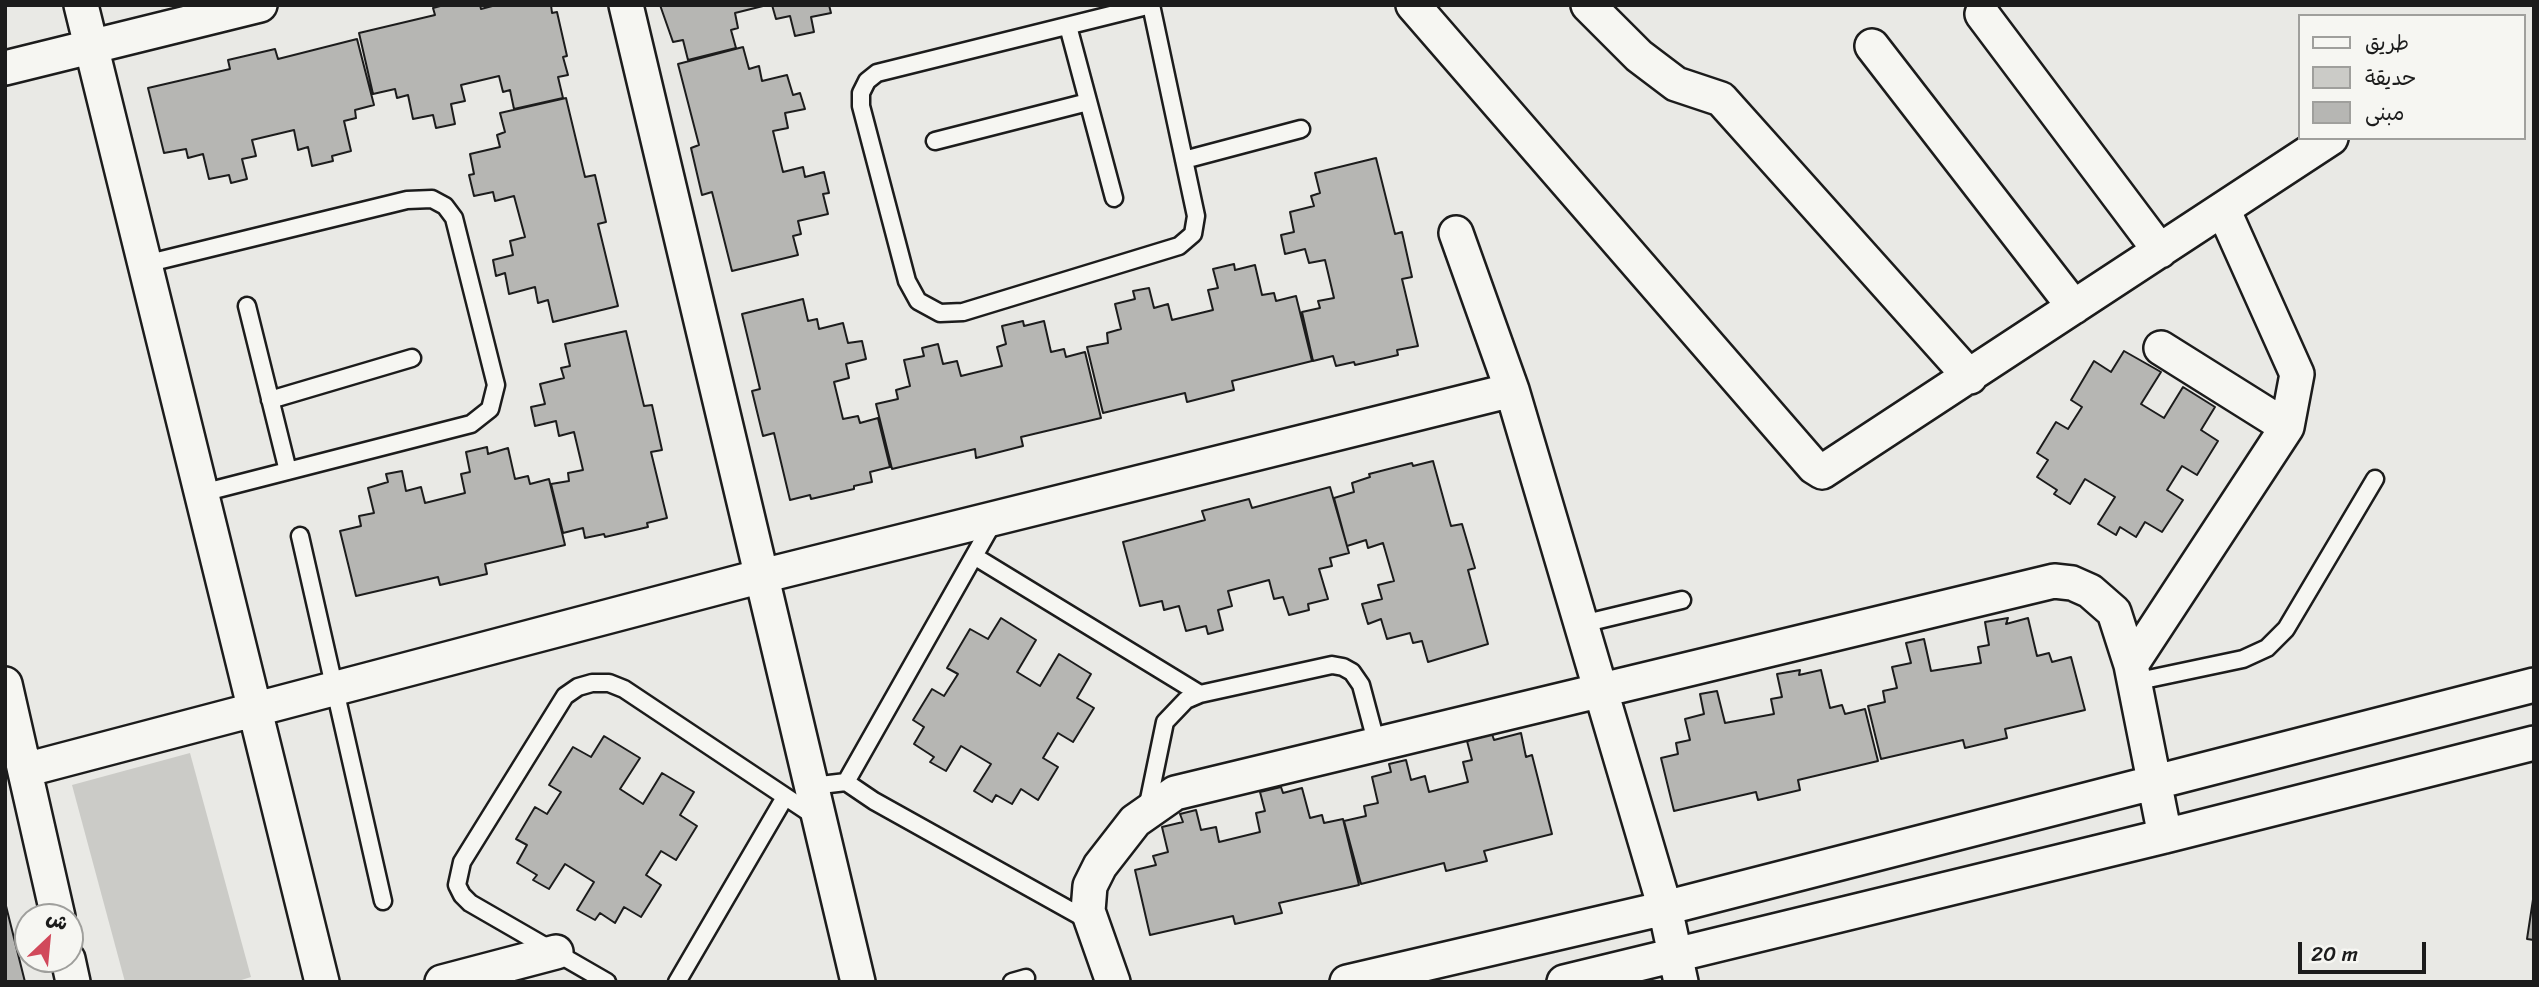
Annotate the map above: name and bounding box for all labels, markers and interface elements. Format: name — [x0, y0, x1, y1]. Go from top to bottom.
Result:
legend — [2298, 14, 2525, 140]
text: طريق — [2365, 24, 2409, 62]
text: حديقة — [2365, 59, 2416, 97]
text: مبنى — [2365, 94, 2404, 132]
text: ش — [41, 901, 74, 940]
north arrow — [14, 903, 84, 973]
scale bar — [2301, 928, 2429, 972]
text: 20 m — [2311, 935, 2358, 973]

